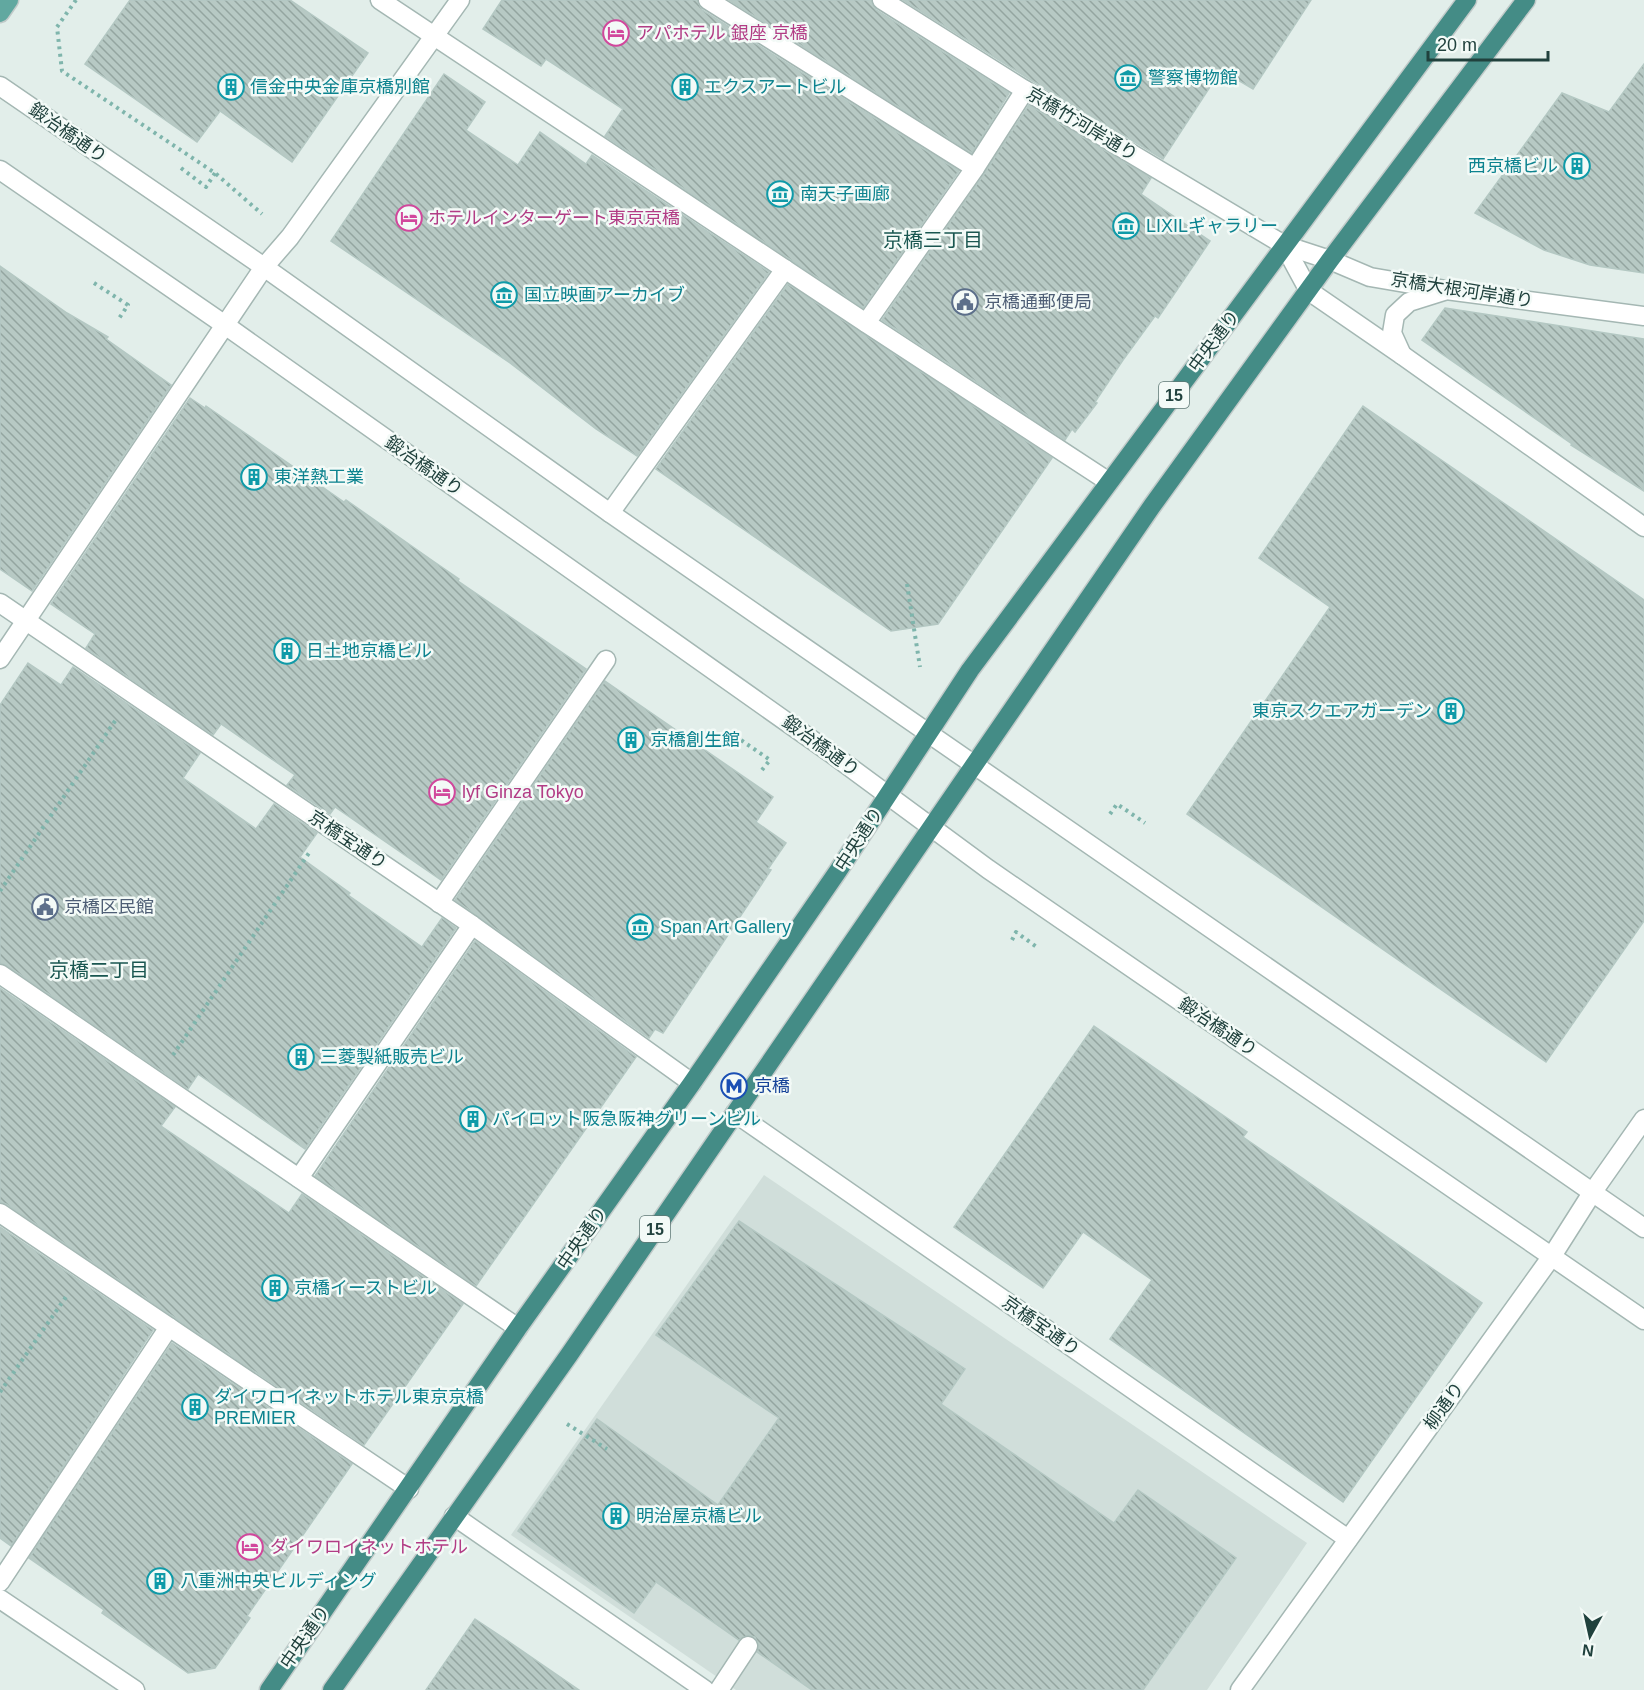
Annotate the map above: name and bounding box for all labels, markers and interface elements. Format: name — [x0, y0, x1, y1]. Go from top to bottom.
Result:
hotel icon: アパホテル 銀座 京橋 — [601, 18, 631, 48]
place label: アパホテル 銀座 京橋 — [636, 23, 808, 43]
scale bar — [1428, 24, 1548, 62]
text: 20 m — [1437, 35, 1477, 55]
museum icon: 警察博物館 — [1113, 63, 1143, 93]
place label: 警察博物館 — [1148, 68, 1238, 88]
building icon: 信金中央金庫京橋別館 — [216, 72, 246, 102]
building icon: エクスアートビル — [670, 72, 700, 102]
place label: 信金中央金庫京橋別館 — [250, 77, 430, 97]
place label: エクスアートビル — [704, 77, 846, 97]
street label: 京橋竹河岸通り — [1023, 83, 1141, 165]
street label: 鍛冶橋通り — [25, 99, 111, 167]
building icon: 西京橋ビル — [1562, 151, 1592, 181]
place label: 西京橋ビル — [1468, 156, 1558, 176]
museum icon: 南天子画廊 — [765, 179, 795, 209]
place label: 南天子画廊 — [800, 184, 890, 204]
hotel icon: ホテルインターゲート東京京橋 — [394, 203, 424, 233]
place label: ホテルインターゲート東京京橋 — [428, 208, 680, 228]
museum icon: LIXILギャラリー — [1111, 211, 1141, 241]
place label: LIXILギャラリー — [1146, 216, 1278, 236]
district label: 京橋三丁目 — [883, 229, 983, 251]
street label: 京橋大根河岸通り — [1389, 269, 1535, 311]
museum icon: 国立映画アーカイブ — [489, 280, 519, 310]
place label: 国立映画アーカイブ — [524, 285, 685, 305]
public building icon: 京橋通郵便局 — [950, 287, 980, 317]
place label: 京橋通郵便局 — [984, 292, 1092, 312]
street label: 中央通り — [1184, 306, 1244, 376]
road number: 15 — [1159, 382, 1189, 408]
street label: 鍛冶橋通り — [381, 432, 467, 500]
building icon: 東洋熱工業 — [239, 462, 269, 492]
place label: 東洋熱工業 — [274, 467, 364, 487]
building icon: 日土地京橋ビル — [272, 636, 302, 666]
place label: 日土地京橋ビル — [306, 641, 432, 661]
building icon: 東京スクエアガーデン — [1436, 696, 1466, 726]
place label: 東京スクエアガーデン — [1252, 701, 1432, 721]
street label: 鍛冶橋通り — [779, 711, 863, 781]
building icon: 京橋創生館 — [616, 725, 646, 755]
place label: 京橋創生館 — [650, 730, 740, 750]
hotel icon: lyf Ginza Tokyo — [427, 777, 457, 807]
place label: lyf Ginza Tokyo — [462, 782, 584, 802]
street label: 中央通り — [831, 803, 887, 875]
street label: 京橋宝通り — [305, 807, 391, 873]
public building icon: 京橋区民館 — [30, 892, 60, 922]
place label: 京橋区民館 — [64, 897, 154, 917]
museum icon: Span Art Gallery — [625, 912, 655, 942]
place label: Span Art Gallery — [660, 917, 791, 937]
district label: 京橋二丁目 — [49, 959, 149, 981]
street label: 鍛冶橋通り — [1175, 994, 1261, 1060]
building icon: 三菱製紙販売ビル — [286, 1042, 316, 1072]
place label: 三菱製紙販売ビル — [320, 1047, 464, 1067]
metro station icon: 京橋 — [719, 1071, 749, 1101]
place label: 京橋 — [754, 1076, 790, 1096]
building icon: パイロット阪急阪神グリーンビル — [458, 1104, 488, 1134]
place label: パイロット阪急阪神グリーンビル — [492, 1109, 761, 1129]
street label: 中央通り — [553, 1203, 611, 1273]
road number: 15 — [640, 1216, 670, 1242]
building icon: 京橋イーストビル — [260, 1273, 290, 1303]
place label: 京橋イーストビル — [294, 1278, 437, 1298]
street label: 京橋宝通り — [998, 1292, 1084, 1360]
street label: 柳通り — [1420, 1378, 1468, 1434]
place label: ダイワロイネットホテル東京京橋 PREMIER — [214, 1387, 484, 1428]
building icon: ダイワロイネットホテル東京京橋 PREMIER — [180, 1392, 210, 1422]
building icon: 明治屋京橋ビル — [601, 1501, 631, 1531]
place label: 明治屋京橋ビル — [636, 1506, 762, 1526]
hotel icon: ダイワロイネットホテル — [235, 1532, 265, 1562]
place label: ダイワロイネットホテル — [270, 1537, 468, 1557]
building icon: 八重洲中央ビルディング — [145, 1566, 175, 1596]
place label: 八重洲中央ビルディング — [180, 1571, 377, 1591]
street label: 中央通り — [276, 1602, 334, 1672]
north arrow — [1560, 1606, 1620, 1666]
text: N — [1581, 1641, 1595, 1660]

